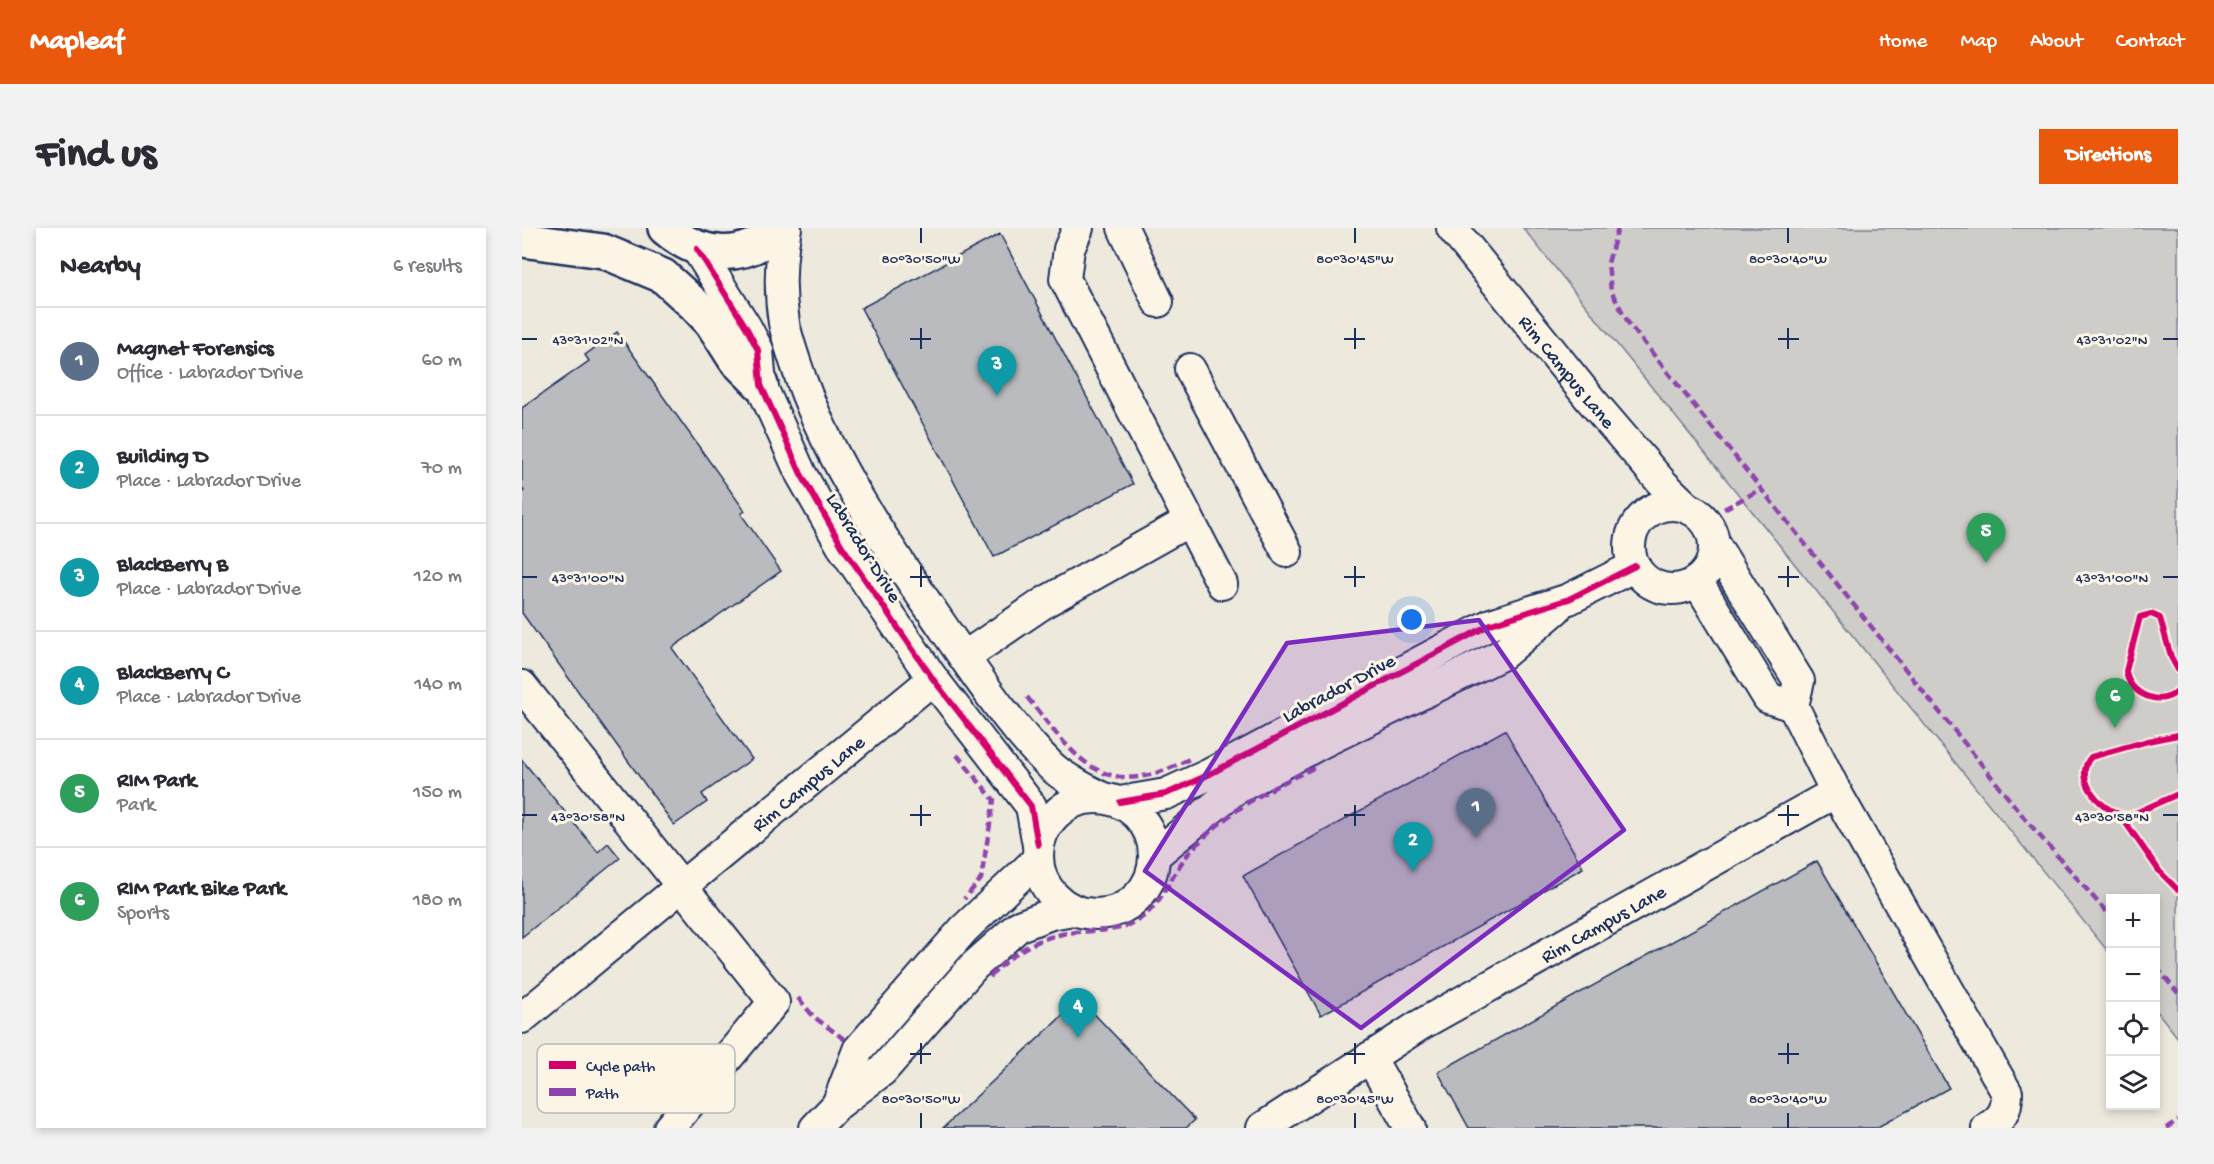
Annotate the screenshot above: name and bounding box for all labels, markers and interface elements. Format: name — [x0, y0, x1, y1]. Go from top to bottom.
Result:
text: Mapleaf — [30, 26, 124, 59]
text: Home — [1879, 30, 1927, 55]
text: Map — [1960, 30, 1997, 55]
text: About — [2030, 30, 2083, 55]
text: Contact — [2116, 30, 2184, 55]
button: Directions — [2039, 129, 2178, 184]
text: Find us — [36, 132, 156, 181]
text: 80°30'50"W — [882, 251, 961, 269]
text: 80°30'45"W — [1316, 251, 1394, 269]
text: 80°30'40"W — [1749, 251, 1827, 269]
text: Nearby — [60, 252, 141, 283]
text: 6 results — [393, 256, 462, 279]
street label: Rim Campus Lane — [1512, 312, 1619, 435]
text: 43°31'02"N — [552, 332, 624, 350]
text: 43°31'02"N — [2076, 332, 2148, 350]
text: Magnet Forensics — [117, 337, 274, 363]
pin: 3 — [978, 346, 1016, 396]
text: 1 — [75, 350, 84, 373]
text: 60 m — [422, 350, 462, 373]
text: Office · Labrador Drive — [117, 363, 303, 386]
text: Building D — [117, 445, 208, 471]
text: 2 — [75, 458, 84, 481]
text: 70 m — [421, 458, 462, 481]
text: Place · Labrador Drive — [117, 471, 301, 494]
street label: Labrador Drive — [819, 490, 905, 608]
pin: 5 — [1966, 514, 2006, 563]
text: BlackBerry B — [117, 553, 228, 579]
text: 3 — [74, 566, 85, 589]
text: 120 m — [414, 566, 462, 589]
text: 43°31'00"N — [552, 570, 624, 588]
text: 43°31'00"N — [2076, 570, 2148, 588]
text: Place · Labrador Drive — [117, 579, 301, 602]
your location — [1397, 605, 1426, 634]
street label: Labrador Drive — [1279, 650, 1401, 730]
text: BlackBerry C — [117, 661, 229, 687]
text: 4 — [75, 674, 84, 697]
text: 140 m — [414, 674, 462, 697]
pin: 6 — [2096, 678, 2134, 728]
text: Place · Labrador Drive — [117, 687, 301, 710]
street label: Rim Campus Lane — [749, 732, 871, 839]
text: RIM Park — [117, 769, 196, 795]
text: 5 — [74, 782, 85, 805]
text: 150 m — [413, 782, 462, 805]
pin: 1 — [1456, 788, 1496, 838]
text: Park — [117, 795, 155, 818]
text: 43°30'58"N — [551, 809, 625, 827]
text: 43°30'58"N — [2075, 809, 2149, 827]
pin: 2 — [1394, 822, 1432, 872]
text: RIM Park Bike Park — [117, 877, 286, 903]
street label: Rim Campus Lane — [1538, 881, 1671, 970]
text: 6 — [74, 890, 85, 913]
text: 180 m — [413, 890, 462, 913]
map controls — [2106, 894, 2160, 1110]
button: + — [2106, 894, 2160, 948]
text: Sports — [117, 903, 169, 926]
button: − — [2106, 948, 2160, 1002]
pin: 4 — [1058, 988, 1098, 1038]
button: locate — [2106, 1002, 2160, 1056]
legend — [537, 1044, 735, 1113]
button: layers — [2106, 1056, 2160, 1110]
text: Cycle path — [586, 1059, 656, 1078]
text: Path — [585, 1086, 619, 1105]
text: 80°30'50"W — [882, 1091, 961, 1109]
text: 80°30'45"W — [1316, 1091, 1394, 1109]
text: 80°30'40"W — [1749, 1091, 1827, 1109]

